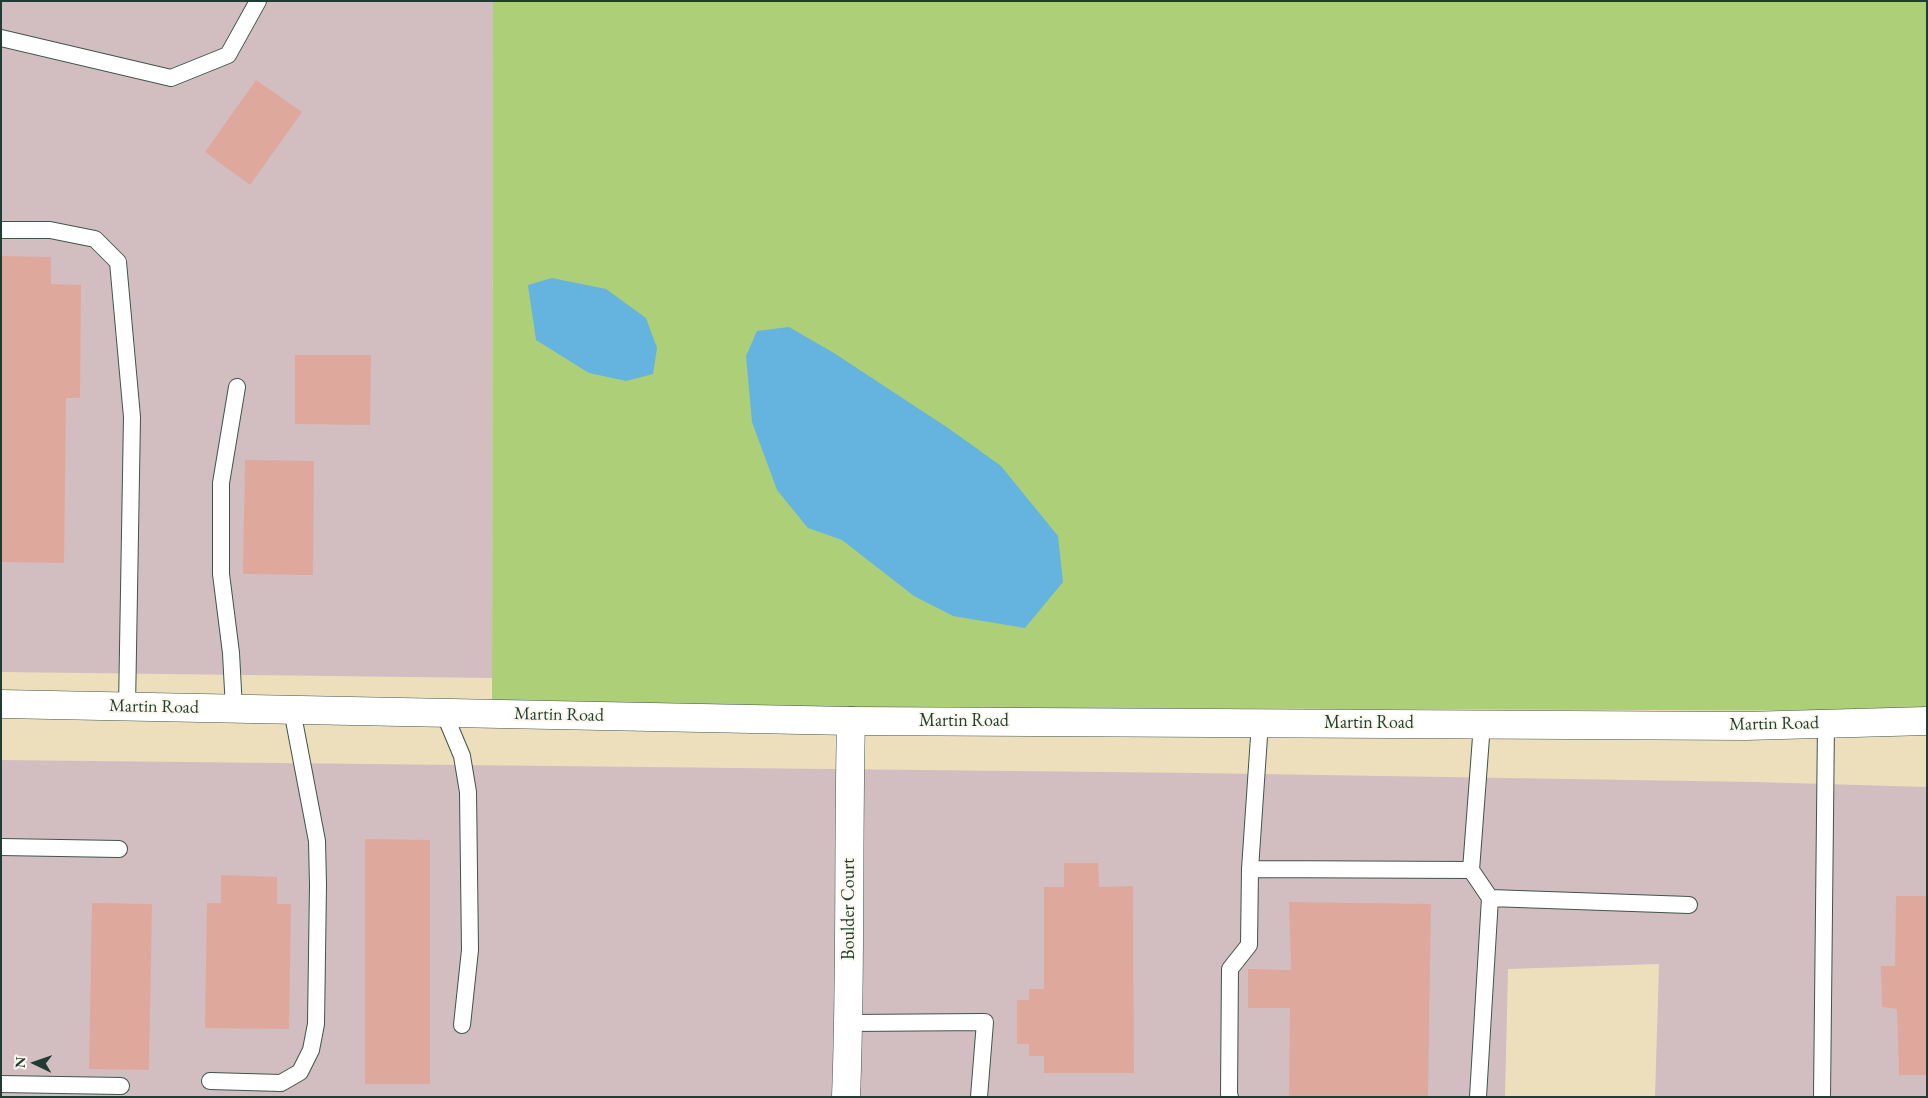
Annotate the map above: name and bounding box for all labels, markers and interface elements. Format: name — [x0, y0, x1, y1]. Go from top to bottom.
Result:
street label: Martin Road — [109, 695, 199, 719]
street label: Martin Road — [514, 703, 604, 727]
street label: Martin Road — [919, 710, 1009, 732]
street label: Martin Road — [1324, 712, 1414, 734]
street label: Martin Road — [1729, 712, 1819, 736]
street label: Boulder Court — [838, 858, 860, 960]
north arrow — [10, 1038, 60, 1088]
text: N — [11, 1056, 29, 1068]

